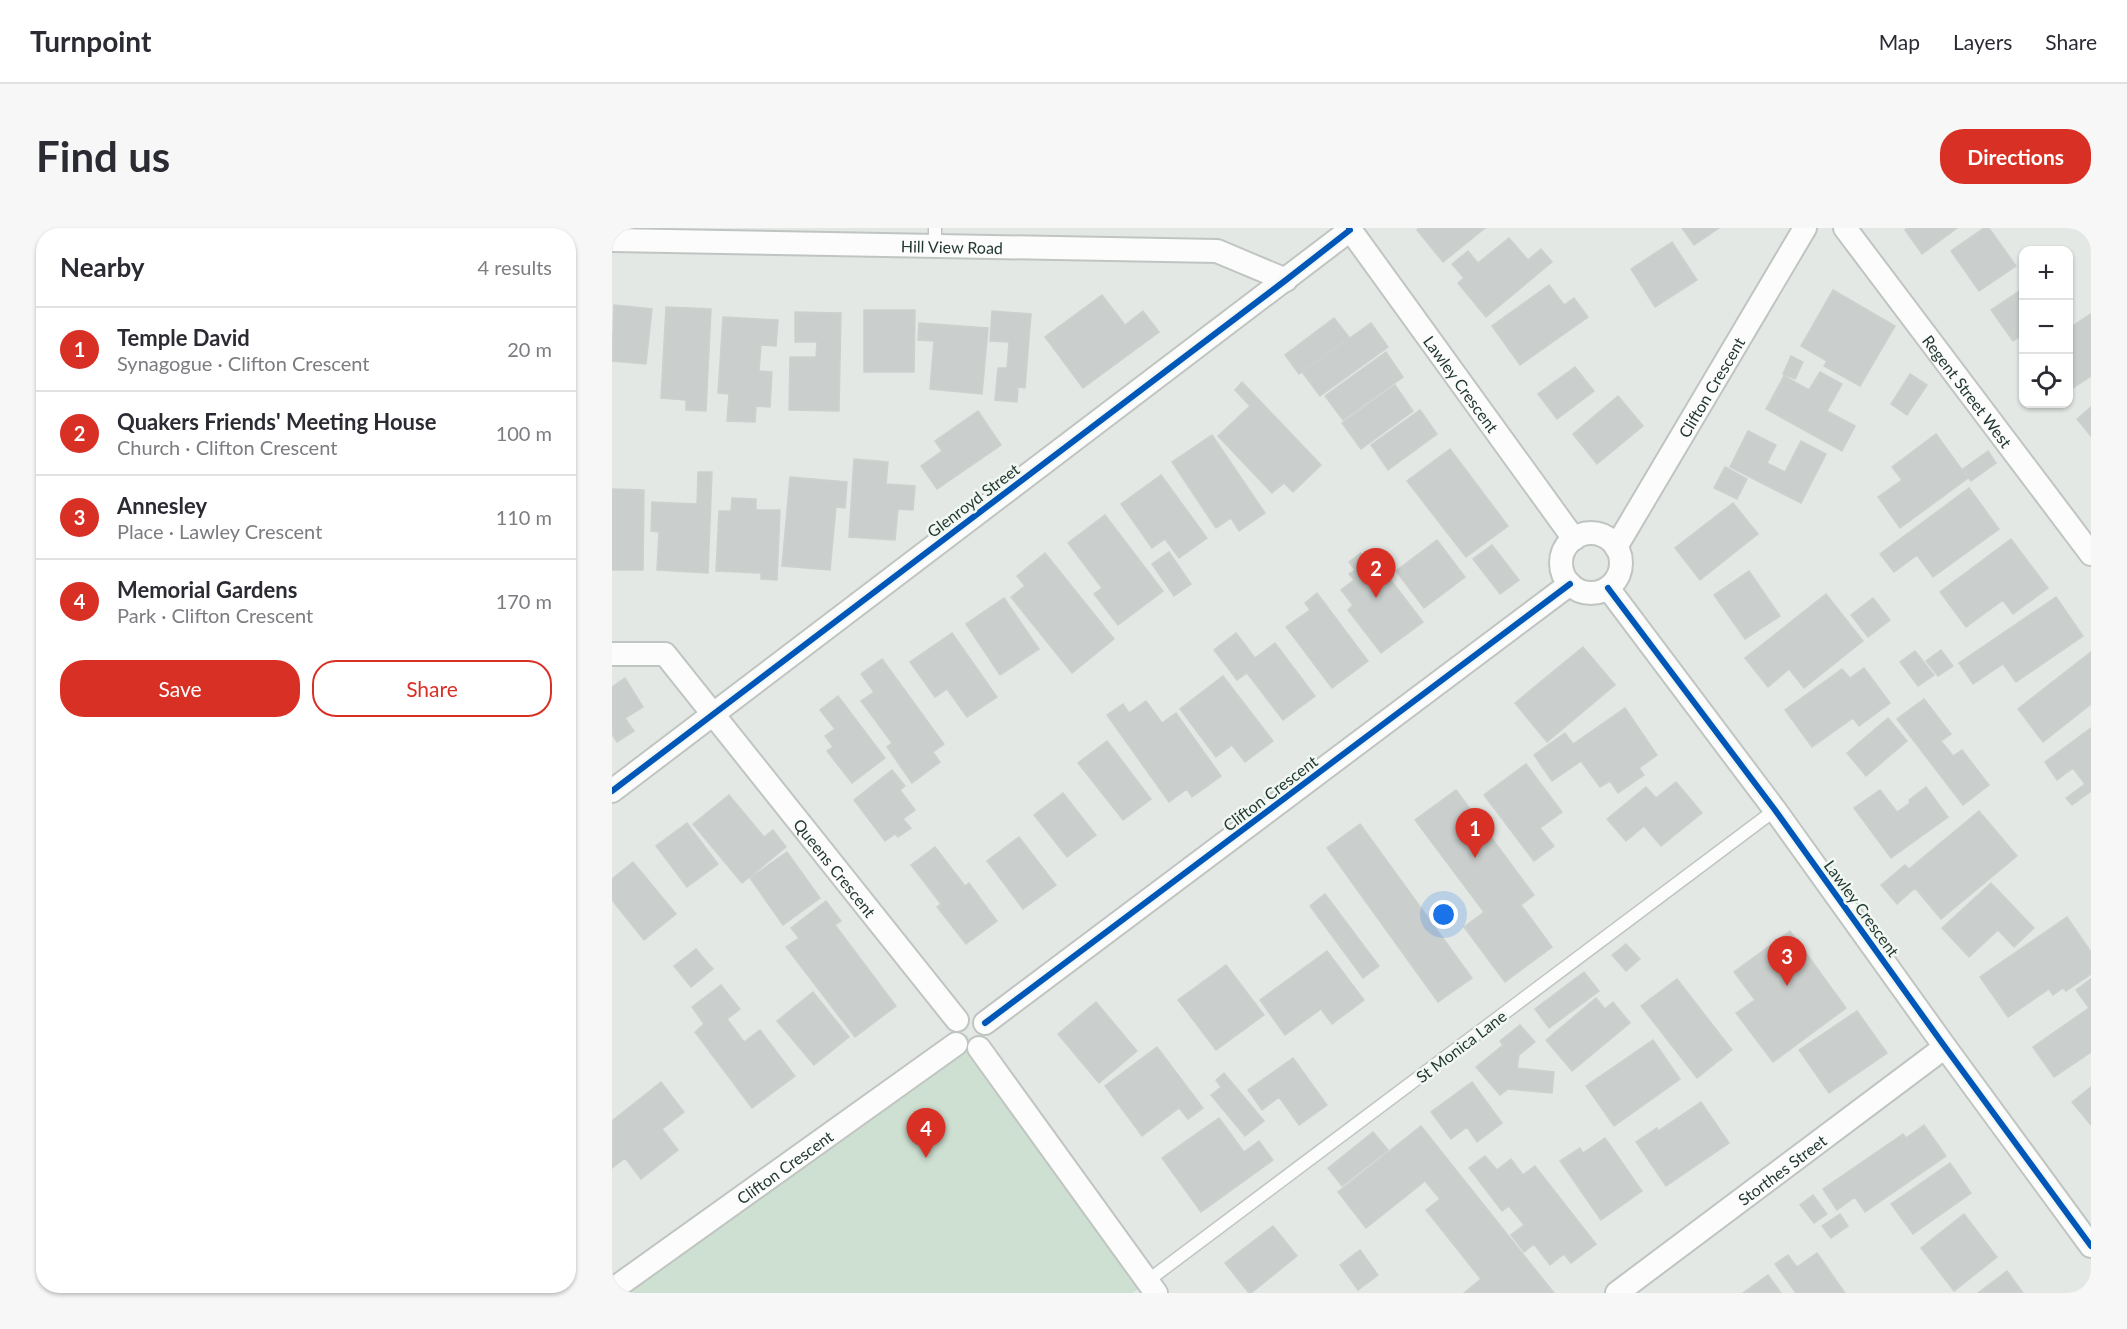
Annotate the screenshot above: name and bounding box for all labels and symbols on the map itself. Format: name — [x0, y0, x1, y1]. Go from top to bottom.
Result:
street label: Hill View Road — [901, 236, 1003, 257]
street label: Lawley Crescent — [1420, 331, 1503, 436]
street label: Regent Street West — [1919, 331, 2017, 451]
street label: Clifton Crescent — [1674, 333, 1748, 441]
street label: Glenroyd Street — [923, 459, 1023, 541]
pin: 2 — [1356, 548, 1395, 598]
street label: Clifton Crescent — [1219, 751, 1321, 835]
pin: 1 — [1456, 808, 1494, 858]
street label: Queens Crescent — [790, 814, 880, 921]
street label: Lawley Crescent — [1821, 856, 1904, 960]
your location — [1429, 900, 1458, 929]
pin: 3 — [1768, 936, 1806, 986]
street label: St Monica Lane — [1412, 1006, 1510, 1086]
pin: 4 — [906, 1108, 946, 1158]
street label: Clifton Crescent — [733, 1126, 836, 1207]
street label: Storthes Street — [1734, 1130, 1830, 1209]

